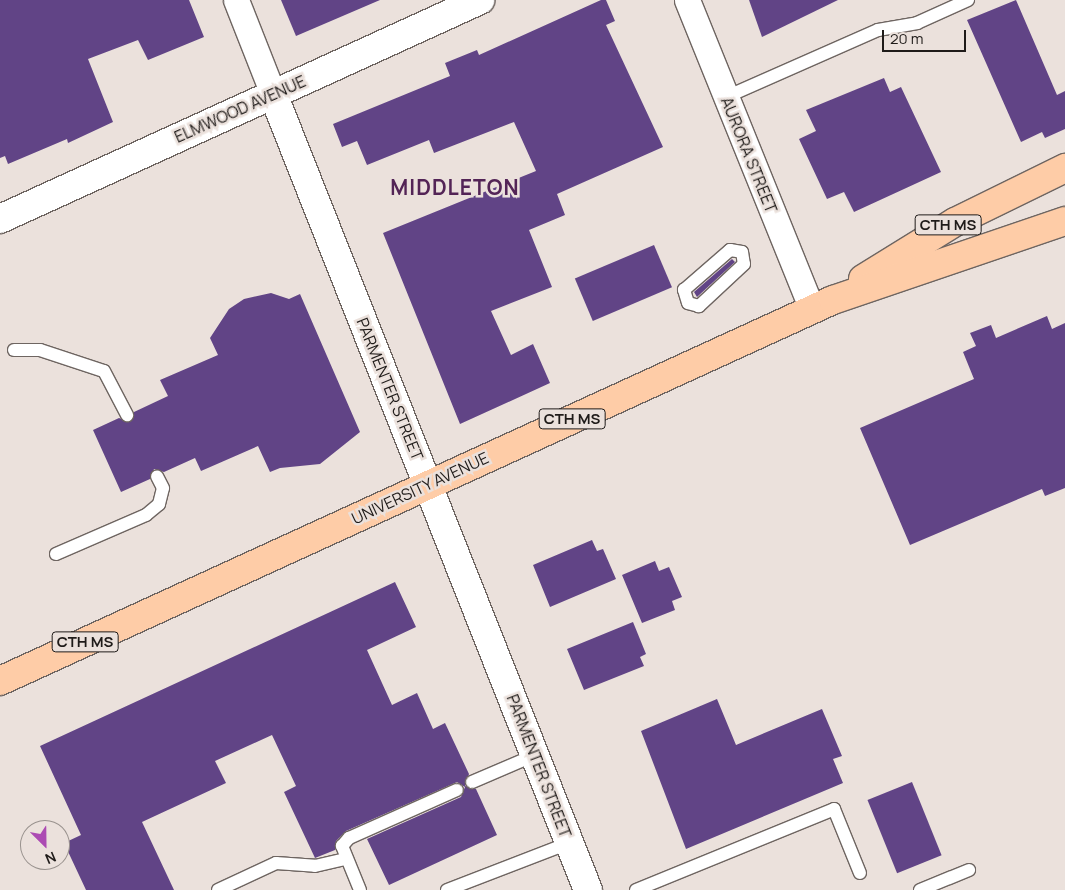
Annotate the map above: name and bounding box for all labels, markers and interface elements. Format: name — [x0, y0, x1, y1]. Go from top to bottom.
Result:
scale bar — [885, 20, 969, 52]
text: 20 m — [890, 28, 923, 49]
street label: ELMWOOD AVENUE — [171, 71, 309, 147]
street label: AURORA STREET — [717, 94, 781, 216]
district label: MIDDLETON — [389, 174, 521, 200]
road number: CTH MS — [914, 212, 982, 238]
street label: PARMENTER STREET — [353, 315, 427, 463]
road number: CTH MS — [538, 406, 606, 432]
street label: UNIVERSITY AVENUE — [348, 448, 492, 528]
road number: CTH MS — [51, 630, 119, 654]
street label: PARMENTER STREET — [503, 692, 575, 840]
north arrow — [20, 820, 70, 870]
text: N — [42, 848, 59, 869]

